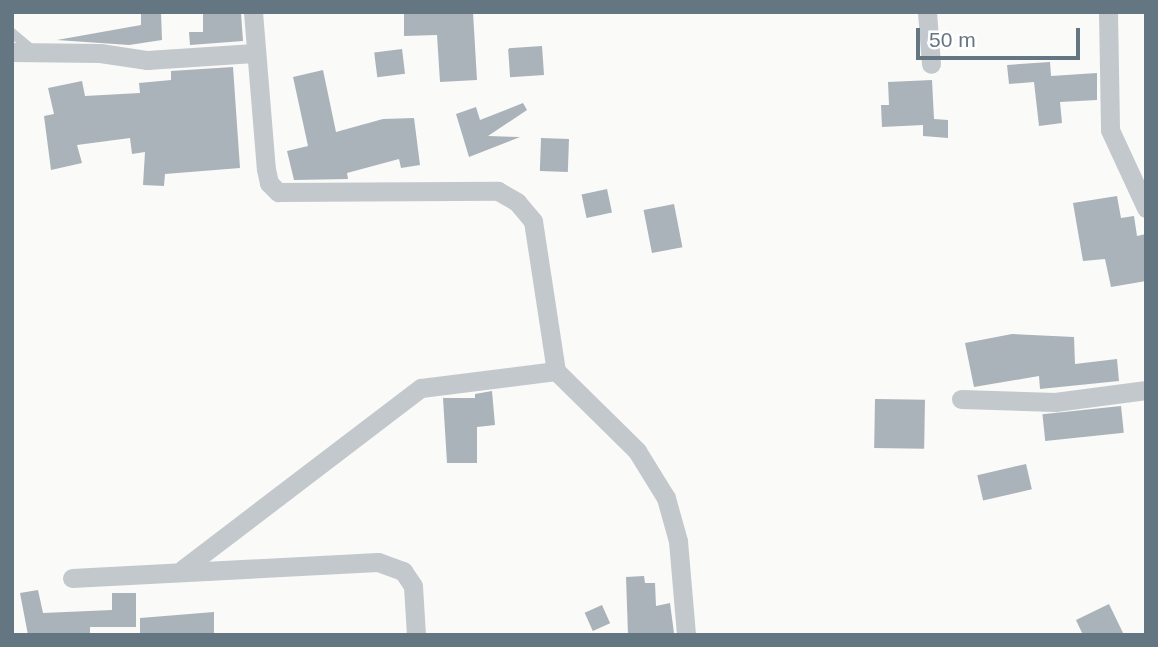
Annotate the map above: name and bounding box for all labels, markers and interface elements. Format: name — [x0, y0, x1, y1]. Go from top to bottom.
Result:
scale bar — [920, 14, 1084, 58]
text: 50 m — [929, 28, 976, 51]

